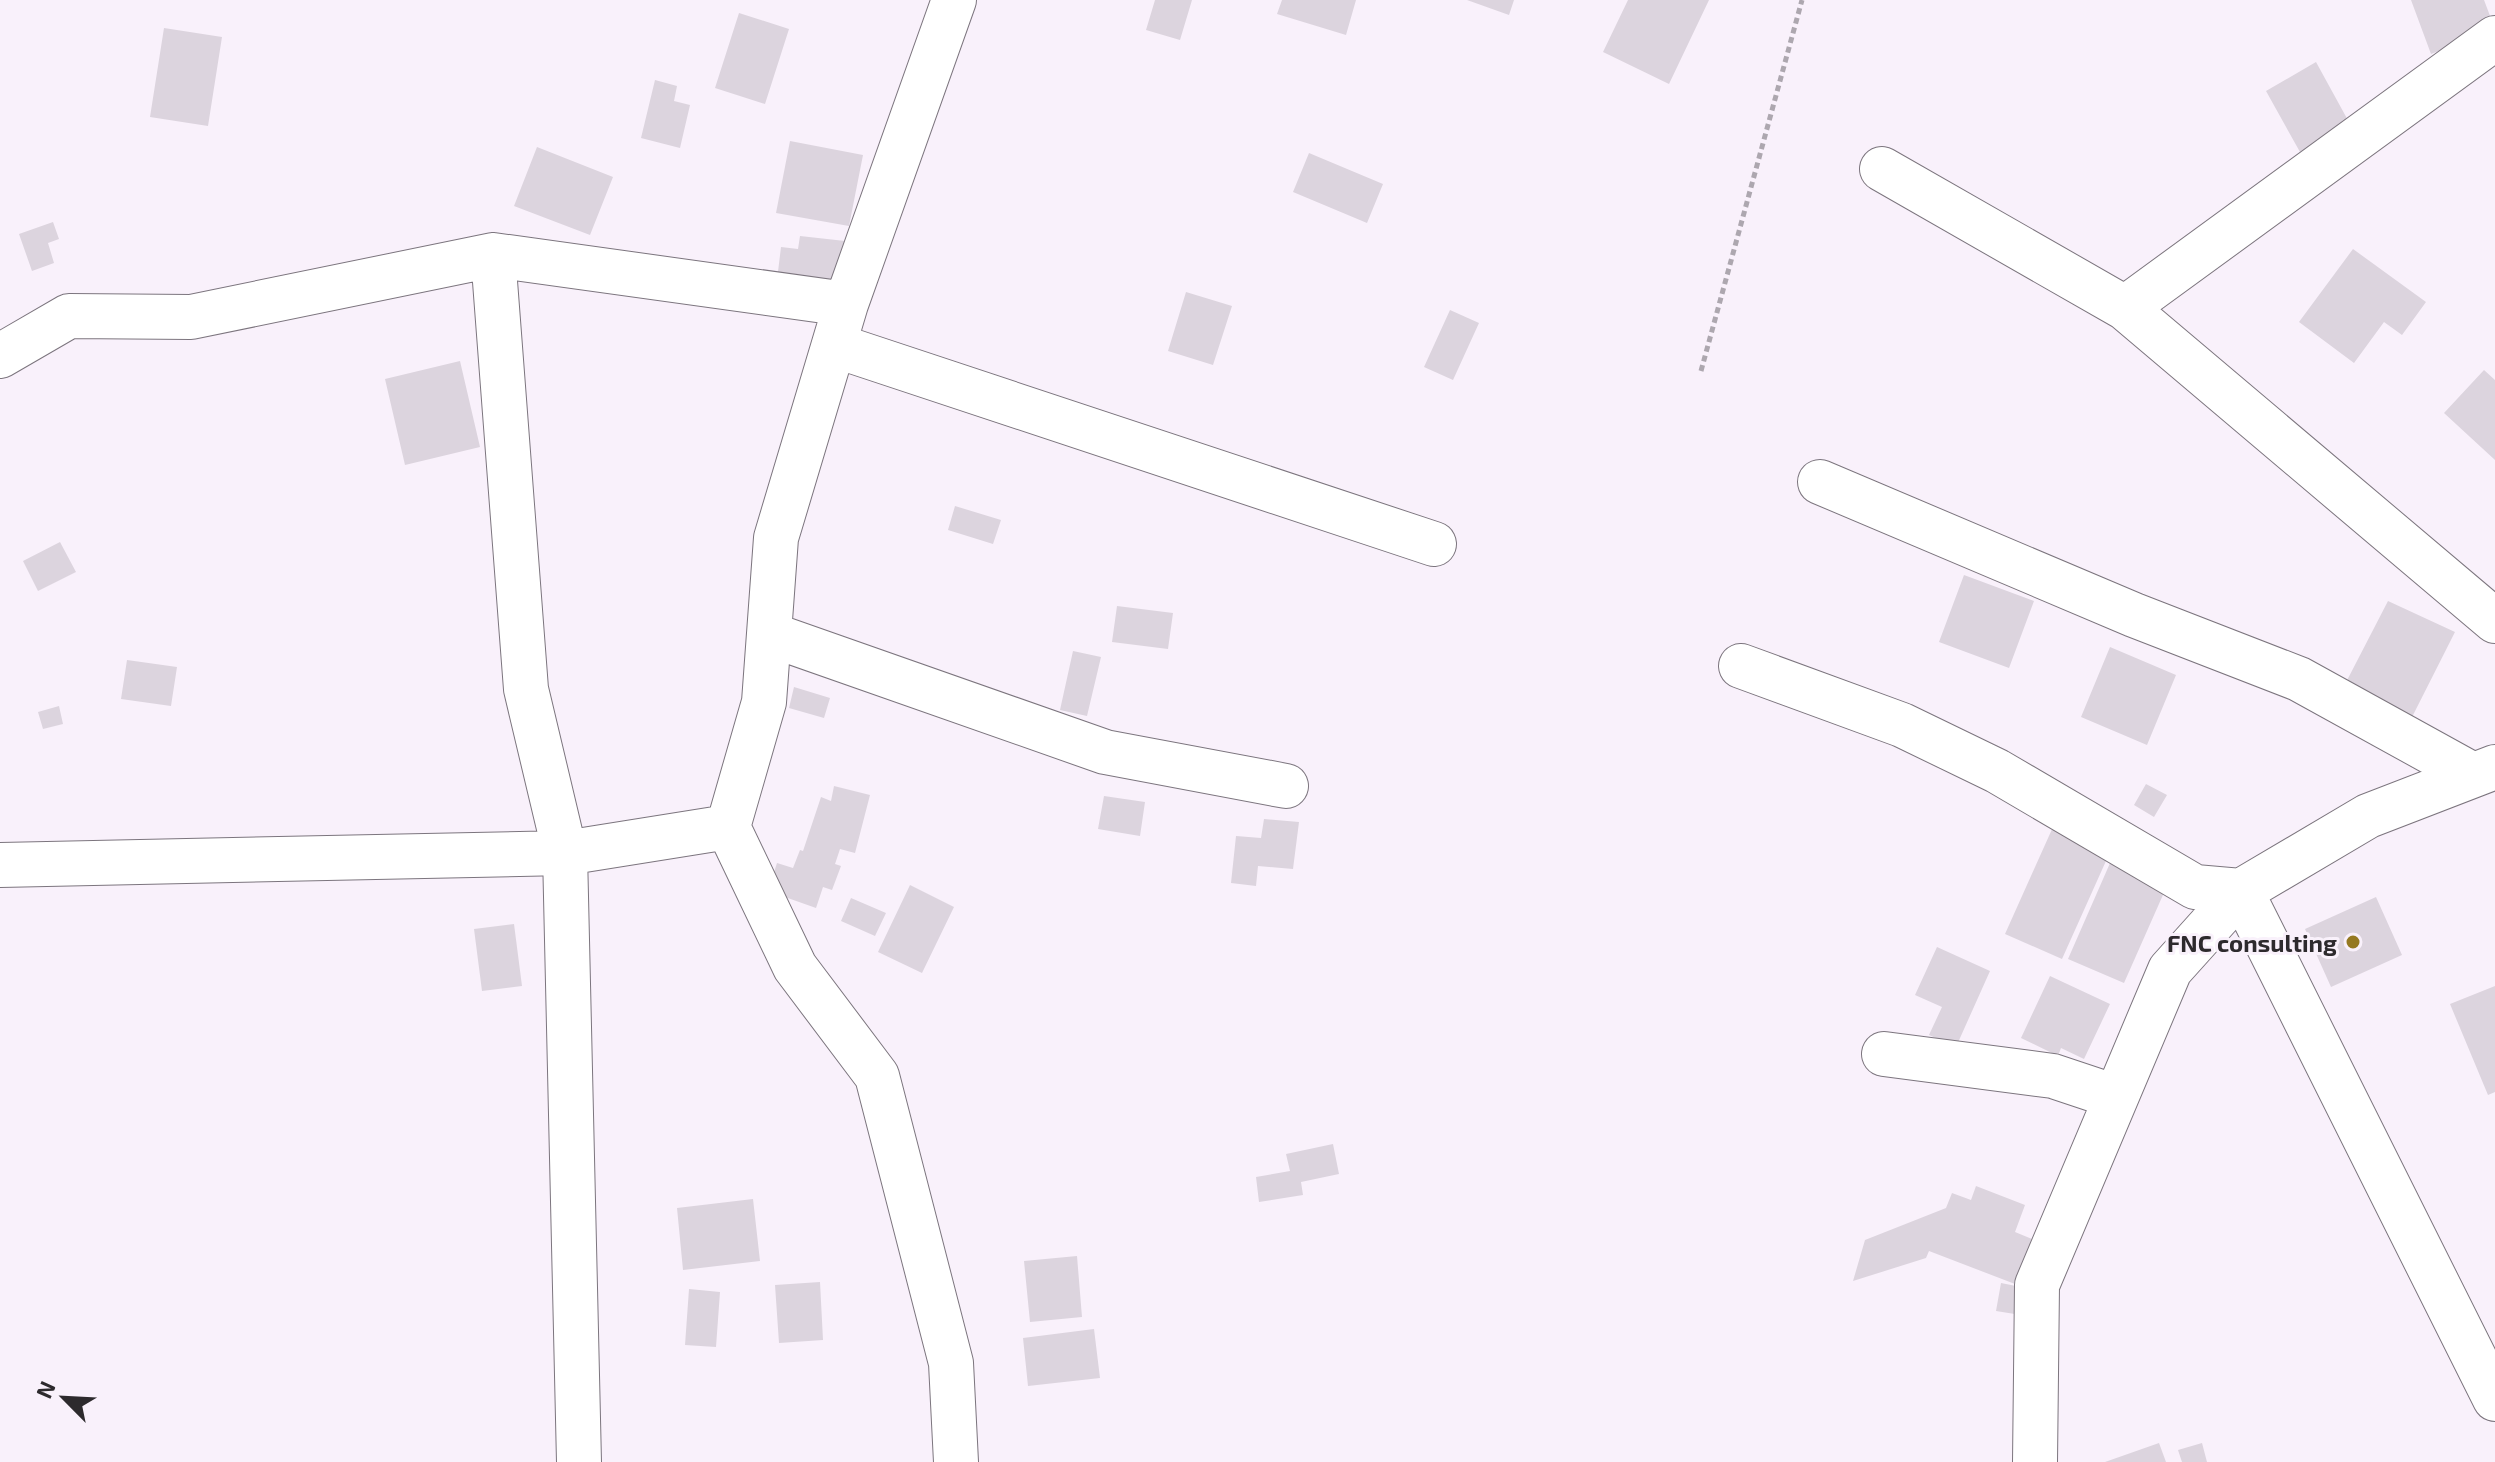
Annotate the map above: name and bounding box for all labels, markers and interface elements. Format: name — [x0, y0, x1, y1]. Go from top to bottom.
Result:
place label: FNC consulting — [2167, 928, 2337, 957]
marker: FNC consulting — [2344, 933, 2362, 951]
north arrow — [24, 1358, 104, 1438]
text: N — [30, 1377, 60, 1402]

